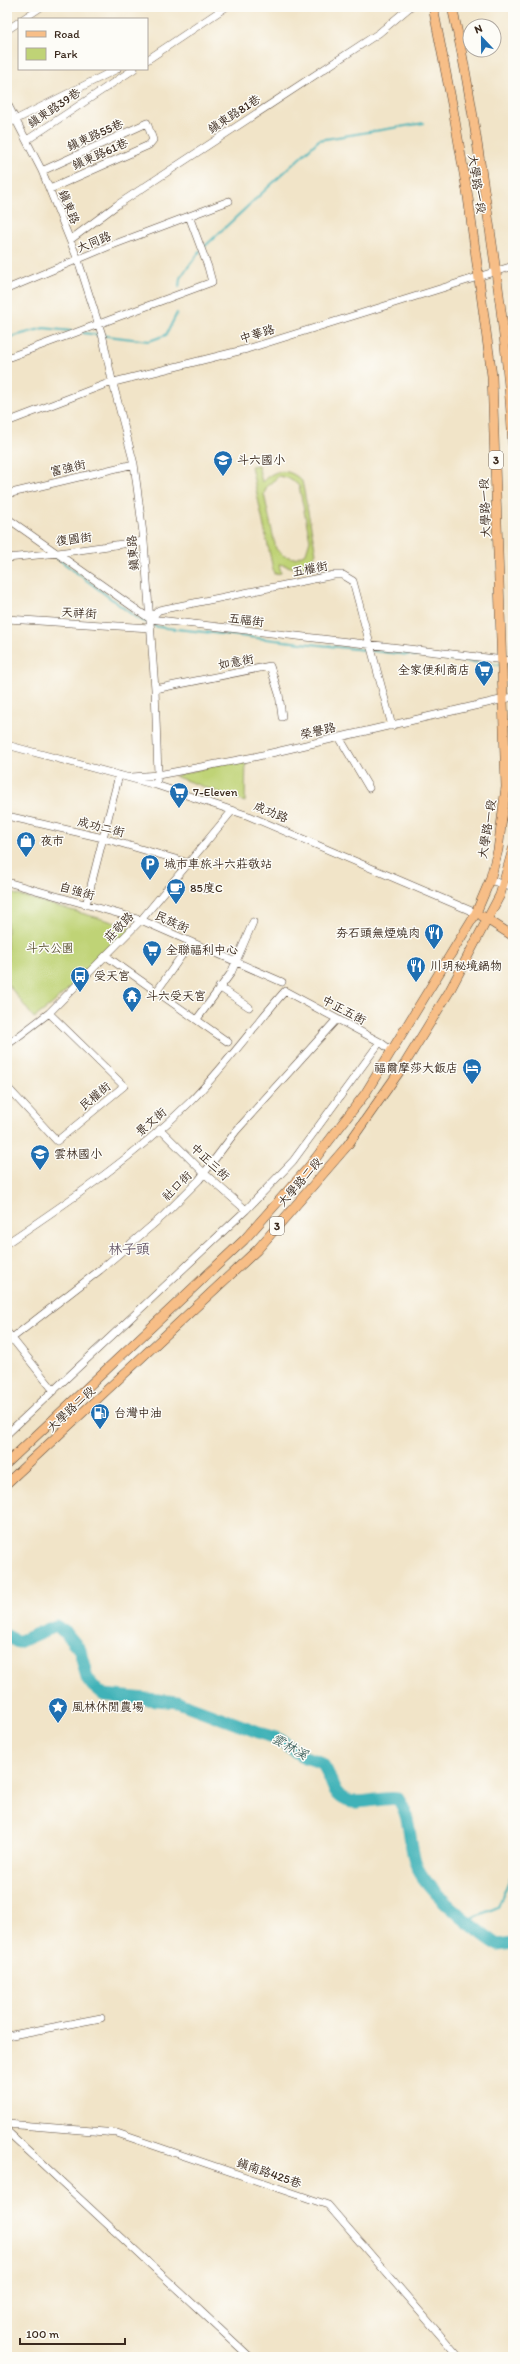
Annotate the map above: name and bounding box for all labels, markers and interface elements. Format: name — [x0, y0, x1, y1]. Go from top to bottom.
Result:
legend — [18, 18, 148, 70]
north arrow — [462, 18, 502, 58]
text: N — [473, 22, 484, 37]
text: Road — [54, 27, 80, 41]
text: Park — [54, 47, 78, 61]
street label: 鎮東路39巷 — [25, 85, 83, 131]
street label: 鎮東路81巷 — [205, 92, 263, 136]
street label: 鎮東路55巷 — [64, 116, 126, 154]
street label: 鎮東路61巷 — [70, 135, 130, 173]
street label: 大學路一段 — [465, 153, 489, 215]
street label: 鎮東路 — [56, 188, 82, 226]
street label: 大同路 — [75, 229, 113, 255]
street label: 中華路 — [238, 322, 276, 346]
school or university icon: 斗六國小 — [212, 449, 234, 477]
road number: 3 — [489, 451, 503, 469]
place label: 斗六國小 — [237, 453, 285, 467]
street label: 富強街 — [49, 457, 87, 479]
street label: 大學路一段 — [477, 478, 493, 538]
street label: 復國街 — [55, 530, 93, 548]
street label: 鎮東路 — [124, 534, 142, 572]
street label: 五權街 — [291, 559, 329, 579]
street label: 天祥街 — [61, 605, 97, 621]
street label: 五福街 — [227, 611, 265, 629]
street label: 如意街 — [217, 652, 255, 672]
supermarket icon: 全家便利商店 — [473, 659, 495, 687]
place label: 全家便利商店 — [398, 663, 470, 677]
street label: 榮譽路 — [299, 720, 337, 742]
supermarket icon: 7-Eleven — [168, 781, 190, 809]
place label: 7-Eleven — [193, 785, 238, 799]
street label: 大學路一段 — [475, 798, 499, 860]
street label: 成功路 — [252, 799, 290, 825]
street label: 成功二街 — [76, 814, 126, 840]
shop icon: 夜市 — [15, 830, 37, 858]
place label: 夜市 — [40, 834, 64, 848]
parking icon: 城市車旅斗六莊敬站 — [139, 853, 161, 881]
place label: 城市車旅斗六莊敬站 — [164, 857, 272, 871]
cafe icon: 85度C — [165, 877, 187, 905]
street label: 自強街 — [58, 879, 96, 903]
place label: 85度C — [190, 881, 223, 895]
street label: 民族街 — [153, 908, 191, 936]
street label: 莊敬路 — [101, 909, 137, 945]
restaurant icon: 夯石頭無煙燒肉 — [423, 922, 445, 950]
place label: 夯石頭無煙燒肉 — [336, 926, 420, 940]
supermarket icon: 全聯福利中心 — [141, 939, 163, 967]
park label: 斗六公園 — [26, 941, 74, 955]
place label: 全聯福利中心 — [166, 943, 238, 957]
restaurant icon: 川玥秘境鍋物 — [405, 955, 427, 983]
place label: 川玥秘境鍋物 — [430, 959, 502, 973]
bus stop icon: 受天宮 — [69, 965, 91, 993]
place label: 受天宮 — [94, 969, 130, 983]
temple icon: 斗六受天宮 — [121, 985, 143, 1013]
place label: 斗六受天宮 — [146, 989, 206, 1003]
street label: 中正五街 — [320, 993, 368, 1027]
hotel icon: 福爾摩莎大飯店 — [461, 1057, 483, 1085]
place label: 福爾摩莎大飯店 — [374, 1061, 458, 1075]
street label: 民權街 — [77, 1079, 113, 1113]
street label: 景文街 — [133, 1105, 169, 1139]
street label: 中正三街 — [188, 1141, 232, 1183]
school or university icon: 雲林國小 — [29, 1143, 51, 1171]
place label: 雲林國小 — [54, 1147, 102, 1161]
street label: 大學路二段 — [275, 1155, 325, 1209]
street label: 社口街 — [159, 1168, 195, 1204]
road number: 3 — [270, 1217, 284, 1235]
district label: 林子頭 — [108, 1241, 150, 1258]
street label: 大學路二段 — [44, 1383, 98, 1435]
fuel station icon: 台灣中油 — [89, 1402, 111, 1430]
place label: 台灣中油 — [114, 1406, 162, 1420]
place icon: 風林休閒農場 — [47, 1696, 69, 1724]
place label: 風林休閒農場 — [72, 1700, 144, 1714]
water label: 雲林溪 — [269, 1730, 311, 1763]
street label: 鎮南路425巷 — [235, 2155, 303, 2191]
scale bar — [20, 2320, 125, 2346]
text: 100 m — [26, 2327, 59, 2341]

